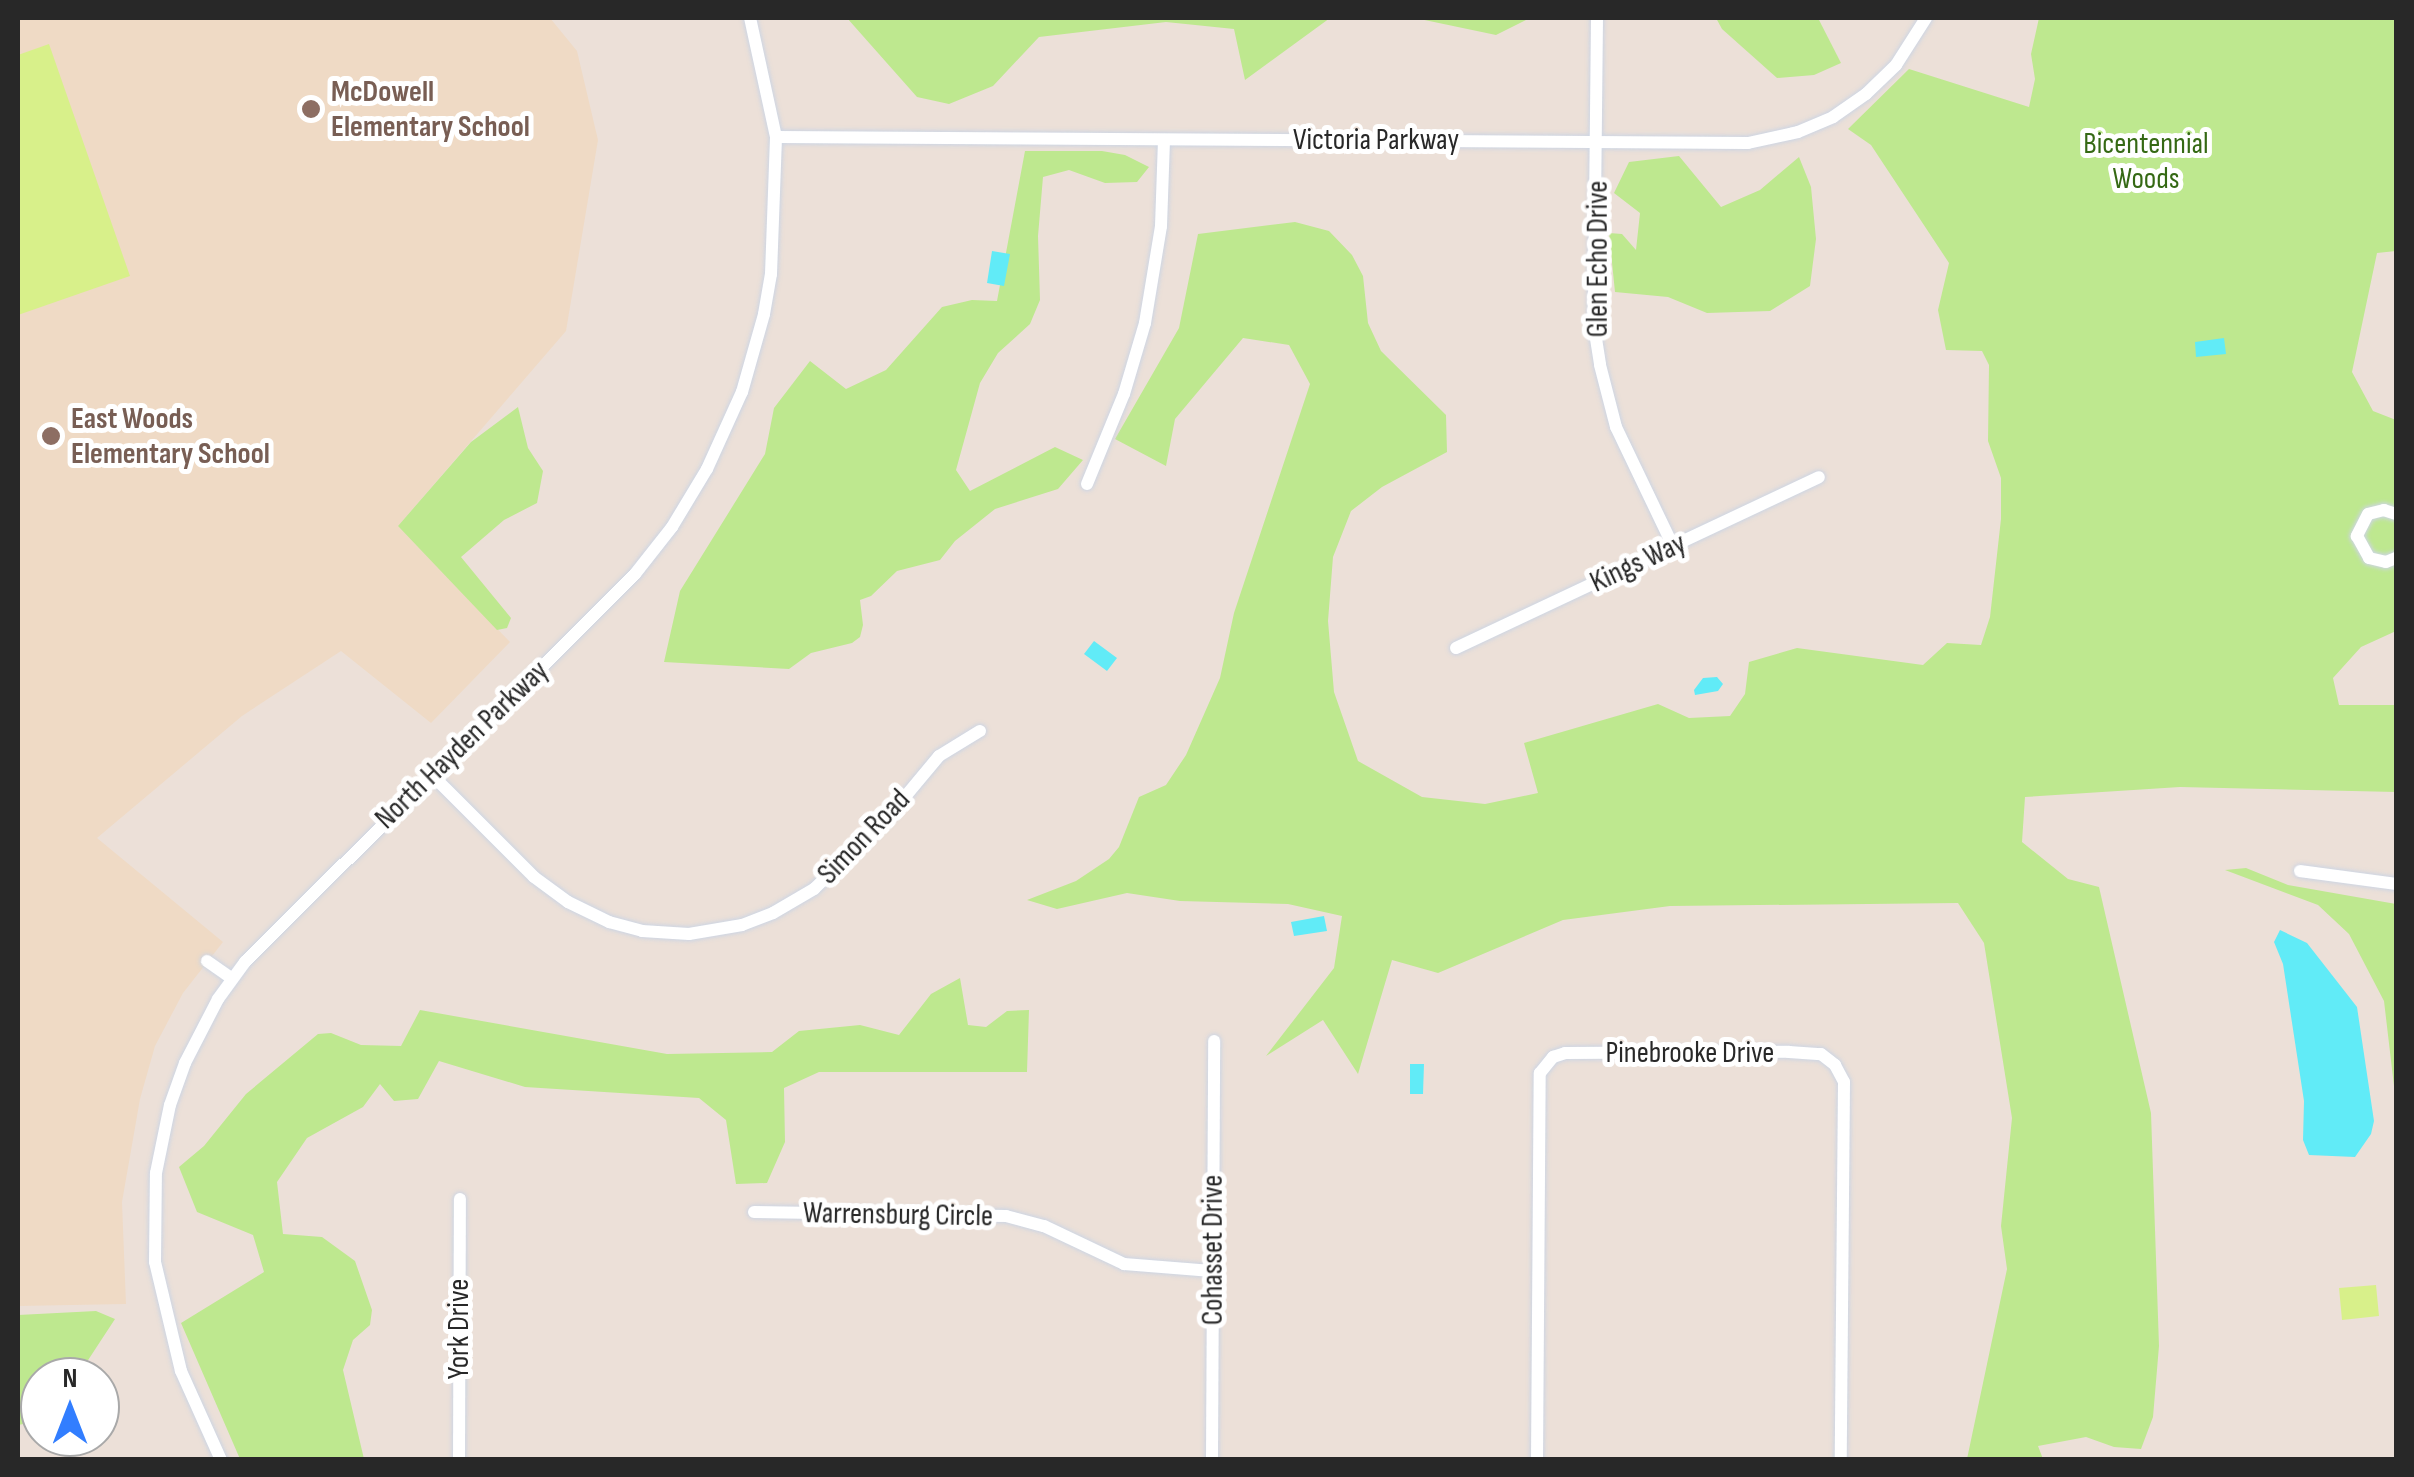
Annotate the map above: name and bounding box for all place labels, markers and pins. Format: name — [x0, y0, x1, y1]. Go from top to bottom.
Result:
place label: McDowell Elementary School — [331, 74, 530, 144]
marker: McDowell Elementary School — [300, 98, 322, 120]
place label: East Woods Elementary School — [71, 401, 270, 472]
marker: East Woods Elementary School — [40, 425, 62, 447]

